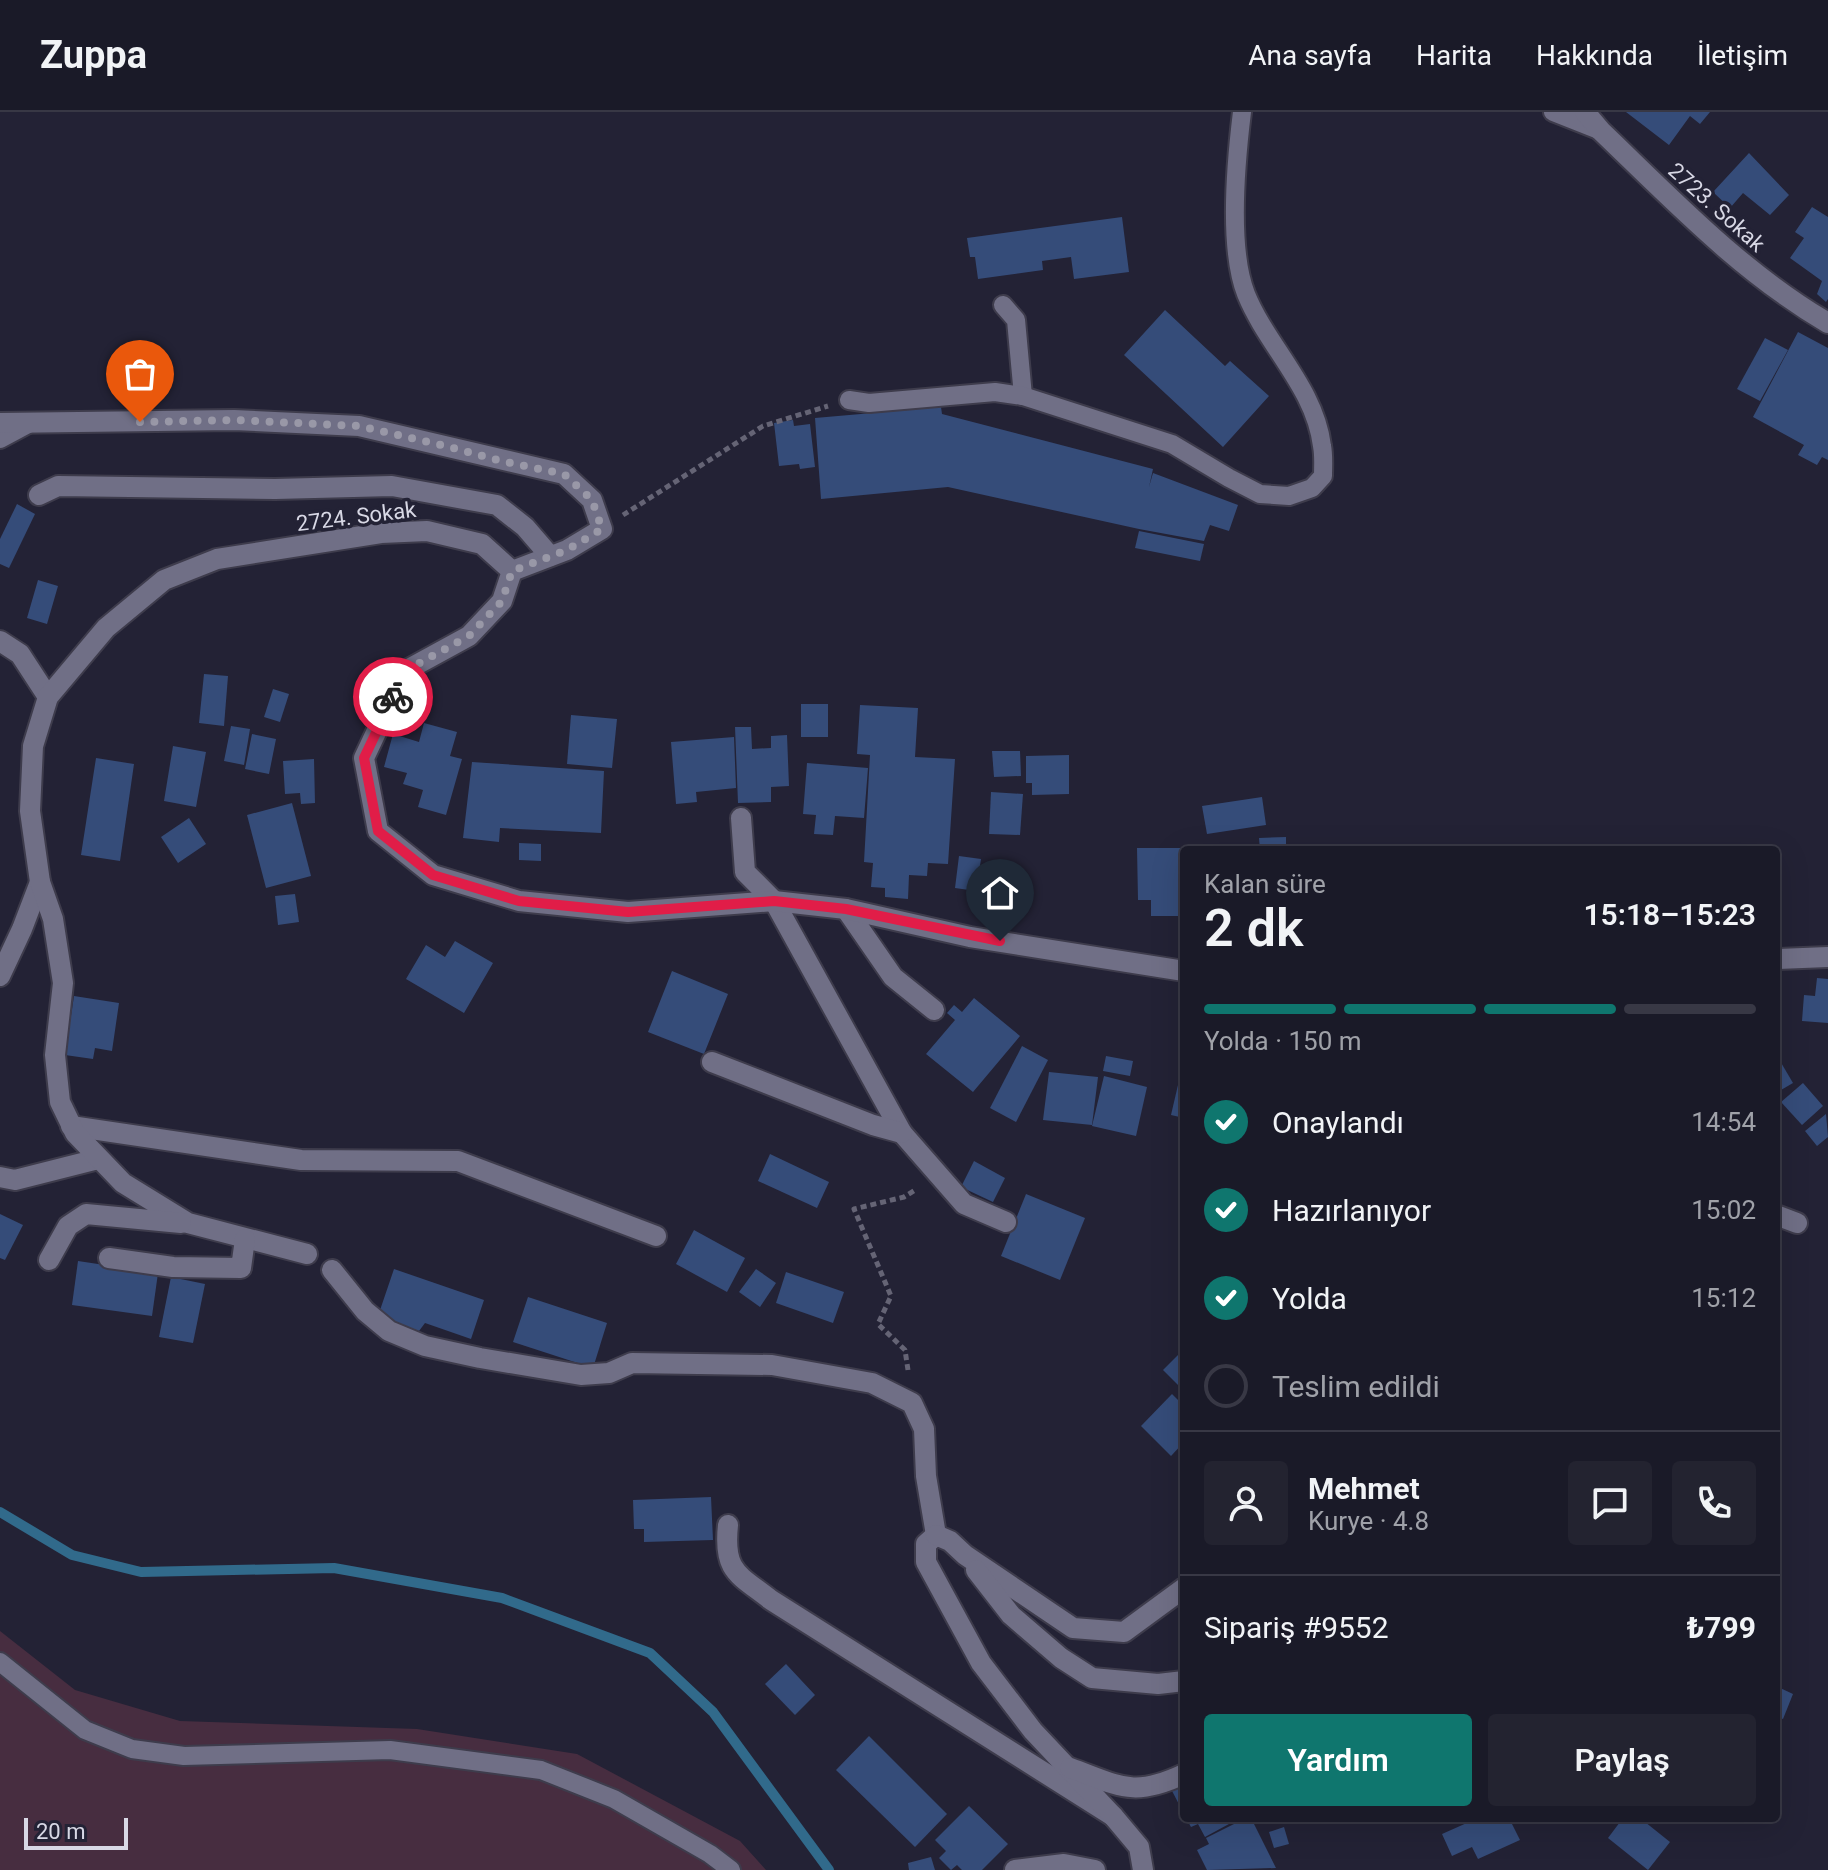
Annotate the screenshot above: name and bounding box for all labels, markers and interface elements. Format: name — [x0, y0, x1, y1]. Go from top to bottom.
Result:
text: Zuppa — [40, 33, 147, 77]
text: Ana sayfa — [1248, 39, 1372, 72]
text: Harita — [1416, 39, 1492, 72]
text: Hakkında — [1536, 39, 1653, 72]
text: İletişim — [1697, 39, 1788, 72]
street label: 2723. Sokak — [1663, 158, 1770, 258]
pin — [106, 340, 174, 422]
icon: bag — [118, 352, 162, 396]
street label: 2724. Sokak — [295, 497, 418, 536]
courier — [353, 657, 433, 737]
icon: bike — [371, 675, 415, 719]
pin — [966, 859, 1034, 941]
text: Kalan süre — [1204, 869, 1326, 899]
icon: home — [978, 871, 1022, 915]
text: 15:18–15:23 — [1583, 897, 1756, 932]
text: 2 dk — [1204, 898, 1303, 959]
text: Yolda · 150 m — [1204, 1026, 1362, 1056]
icon: check — [1204, 1100, 1248, 1144]
text: Onaylandı — [1272, 1105, 1404, 1140]
text: 14:54 — [1691, 1107, 1756, 1137]
icon: check — [1204, 1188, 1248, 1232]
text: Hazırlanıyor — [1272, 1193, 1431, 1228]
text: 15:02 — [1691, 1195, 1756, 1225]
icon: check — [1204, 1276, 1248, 1320]
text: Yolda — [1272, 1281, 1347, 1316]
text: 15:12 — [1691, 1283, 1756, 1313]
text: Teslim edildi — [1272, 1369, 1440, 1404]
button: person — [1204, 1461, 1288, 1545]
button: chat — [1568, 1461, 1652, 1545]
button: phone — [1672, 1461, 1756, 1545]
text: Mehmet — [1308, 1471, 1420, 1506]
text: Kurye · 4.8 — [1308, 1506, 1429, 1536]
text: Sipariş #9552 — [1204, 1610, 1389, 1645]
text: ₺799 — [1687, 1610, 1756, 1645]
button: Yardım — [1204, 1714, 1472, 1806]
button: Paylaş — [1488, 1714, 1756, 1806]
scale bar — [24, 1814, 128, 1850]
text: 20 m — [36, 1819, 85, 1844]

